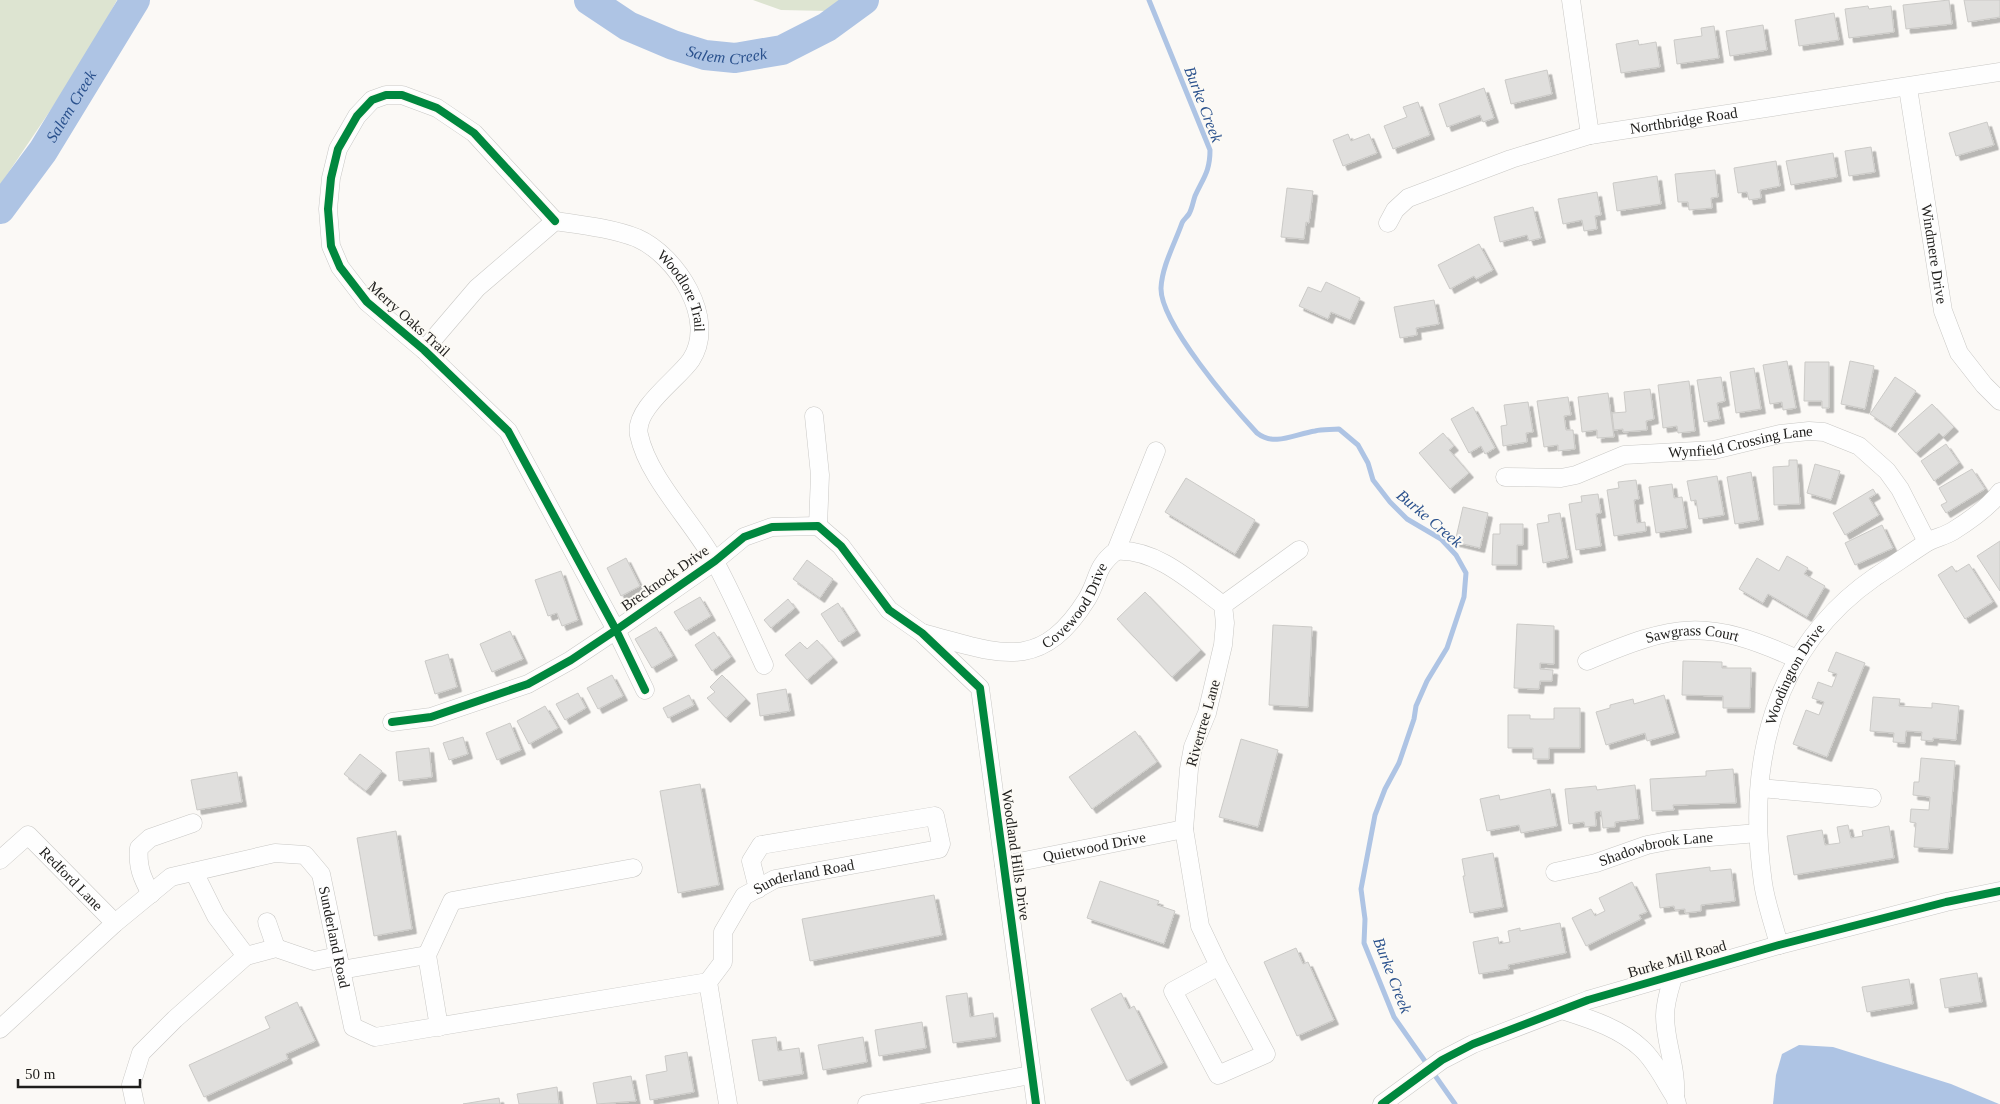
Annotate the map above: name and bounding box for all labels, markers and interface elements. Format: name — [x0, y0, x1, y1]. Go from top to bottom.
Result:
water label: Salem Creek — [685, 42, 769, 67]
water label: Burke Creek — [1181, 64, 1226, 145]
water label: Salem Creek — [43, 67, 100, 145]
street label: Northbridge Road — [1629, 104, 1739, 137]
street label: Windmere Drive — [1918, 203, 1950, 305]
street label: Woodlore Trail — [654, 247, 708, 332]
street label: Merry Oaks Trail — [365, 278, 453, 360]
street label: Wynfield Crossing Lane — [1668, 423, 1814, 461]
water label: Burke Creek — [1394, 486, 1466, 551]
street label: Brecknock Drive — [618, 542, 712, 614]
street label: Covewood Drive — [1039, 559, 1110, 652]
street label: Woodington Drive — [1763, 620, 1828, 727]
street label: Sawgrass Court — [1643, 622, 1742, 646]
street label: Rivertree Lane — [1183, 677, 1223, 768]
street label: Woodland Hills Drive — [999, 788, 1033, 922]
street label: Quietwood Drive — [1041, 829, 1147, 865]
street label: Shadowbrook Lane — [1597, 829, 1714, 869]
street label: Redford Lane — [36, 844, 106, 914]
street label: Sunderland Road — [750, 857, 856, 897]
street label: Sunderland Road — [316, 885, 353, 990]
water label: Burke Creek — [1370, 935, 1415, 1016]
street label: Burke Mill Road — [1626, 937, 1729, 981]
scale bar — [18, 1056, 140, 1088]
text: 50 m — [25, 1066, 56, 1082]

